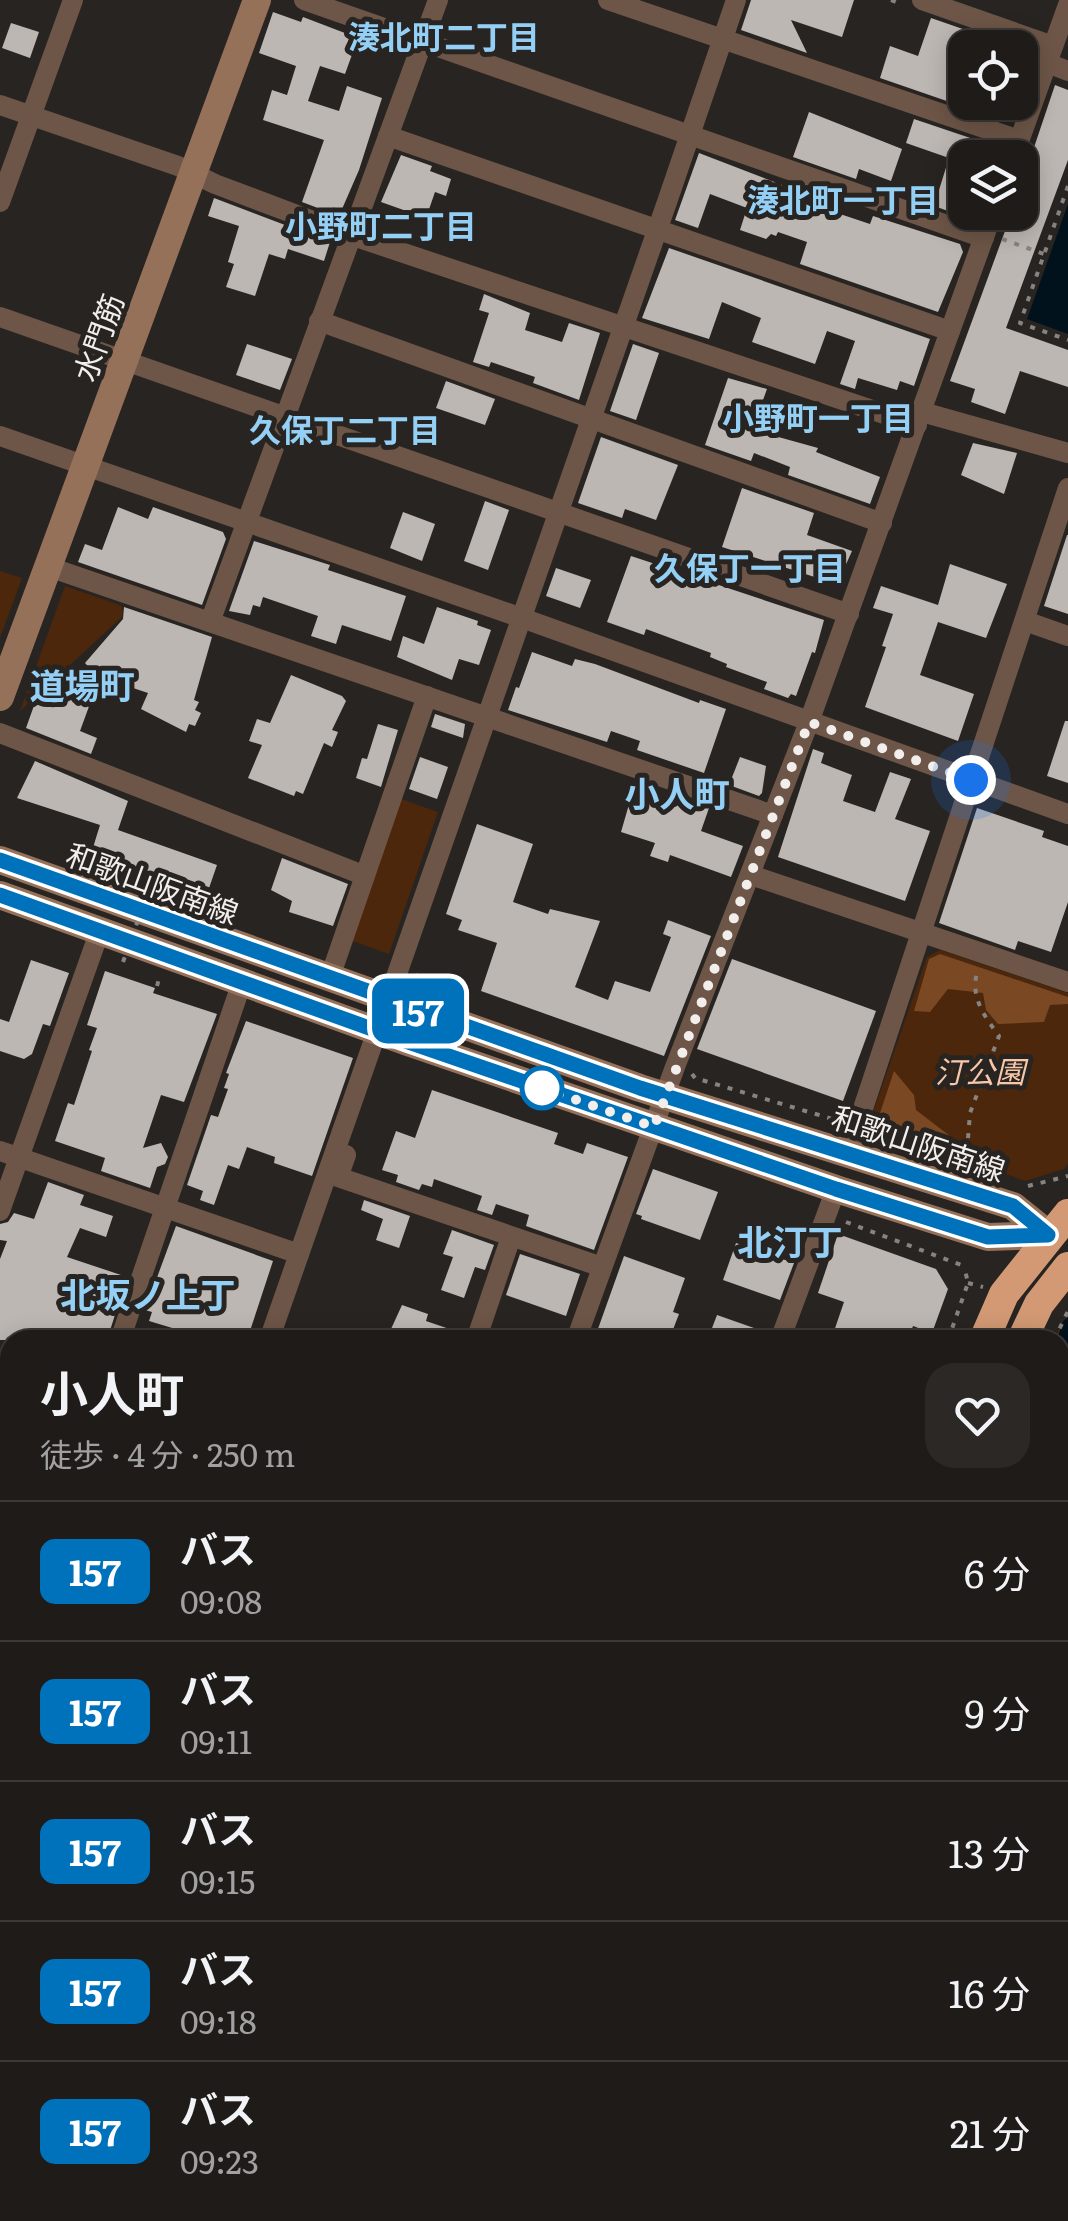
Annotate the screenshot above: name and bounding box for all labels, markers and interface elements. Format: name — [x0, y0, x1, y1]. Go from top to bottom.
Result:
district label: 湊北町二丁目 — [348, 11, 540, 59]
map controls — [948, 30, 1038, 230]
button: locate — [948, 30, 1038, 120]
button: layers — [948, 140, 1038, 230]
district label: 湊北町一丁目 — [747, 174, 939, 222]
district label: 小野町二丁目 — [285, 200, 477, 248]
street label: 水門筋 — [61, 287, 133, 387]
district label: 小野町一丁目 — [722, 392, 914, 440]
district label: 久保丁二丁目 — [249, 404, 441, 452]
district label: 久保丁一丁目 — [654, 542, 846, 590]
district label: 道場町 — [29, 658, 135, 710]
your location — [946, 755, 996, 805]
district label: 小人町 — [624, 766, 730, 818]
street label: 和歌山阪南線 — [61, 831, 245, 933]
line badge: 157 — [360, 978, 476, 1044]
text: 157 — [392, 985, 444, 1037]
park label: 汀公園 — [935, 1048, 1029, 1092]
unlabelled marker — [521, 1067, 563, 1109]
street label: 和歌山阪南線 — [827, 1093, 1011, 1191]
district label: 北汀丁 — [737, 1214, 843, 1266]
district label: 北坂ノ上丁 — [60, 1267, 236, 1319]
text: 小人町 — [40, 1356, 184, 1427]
button: heart — [925, 1363, 1030, 1468]
text: 徒歩 · 4 分 · 250 m — [40, 1429, 295, 1477]
text: バス — [180, 1519, 256, 1576]
text: 6 分 — [964, 1543, 1030, 1600]
text: 157 — [69, 1545, 121, 1597]
text: 09:08 — [180, 1576, 262, 1624]
text: バス — [180, 1659, 256, 1716]
text: 9 分 — [965, 1683, 1030, 1740]
text: 157 — [69, 1685, 121, 1737]
text: 09:11 — [180, 1716, 252, 1764]
text: バス — [180, 1799, 256, 1856]
text: 13 分 — [948, 1823, 1030, 1880]
text: 157 — [69, 1825, 121, 1877]
text: 09:15 — [180, 1856, 255, 1904]
text: バス — [180, 1939, 256, 1996]
text: 16 分 — [949, 1963, 1030, 2020]
text: 157 — [69, 1965, 121, 2017]
text: 09:18 — [180, 1996, 257, 2044]
text: バス — [180, 2079, 256, 2136]
text: 21 分 — [950, 2103, 1030, 2160]
text: 157 — [69, 2105, 121, 2157]
text: 09:23 — [180, 2136, 259, 2184]

